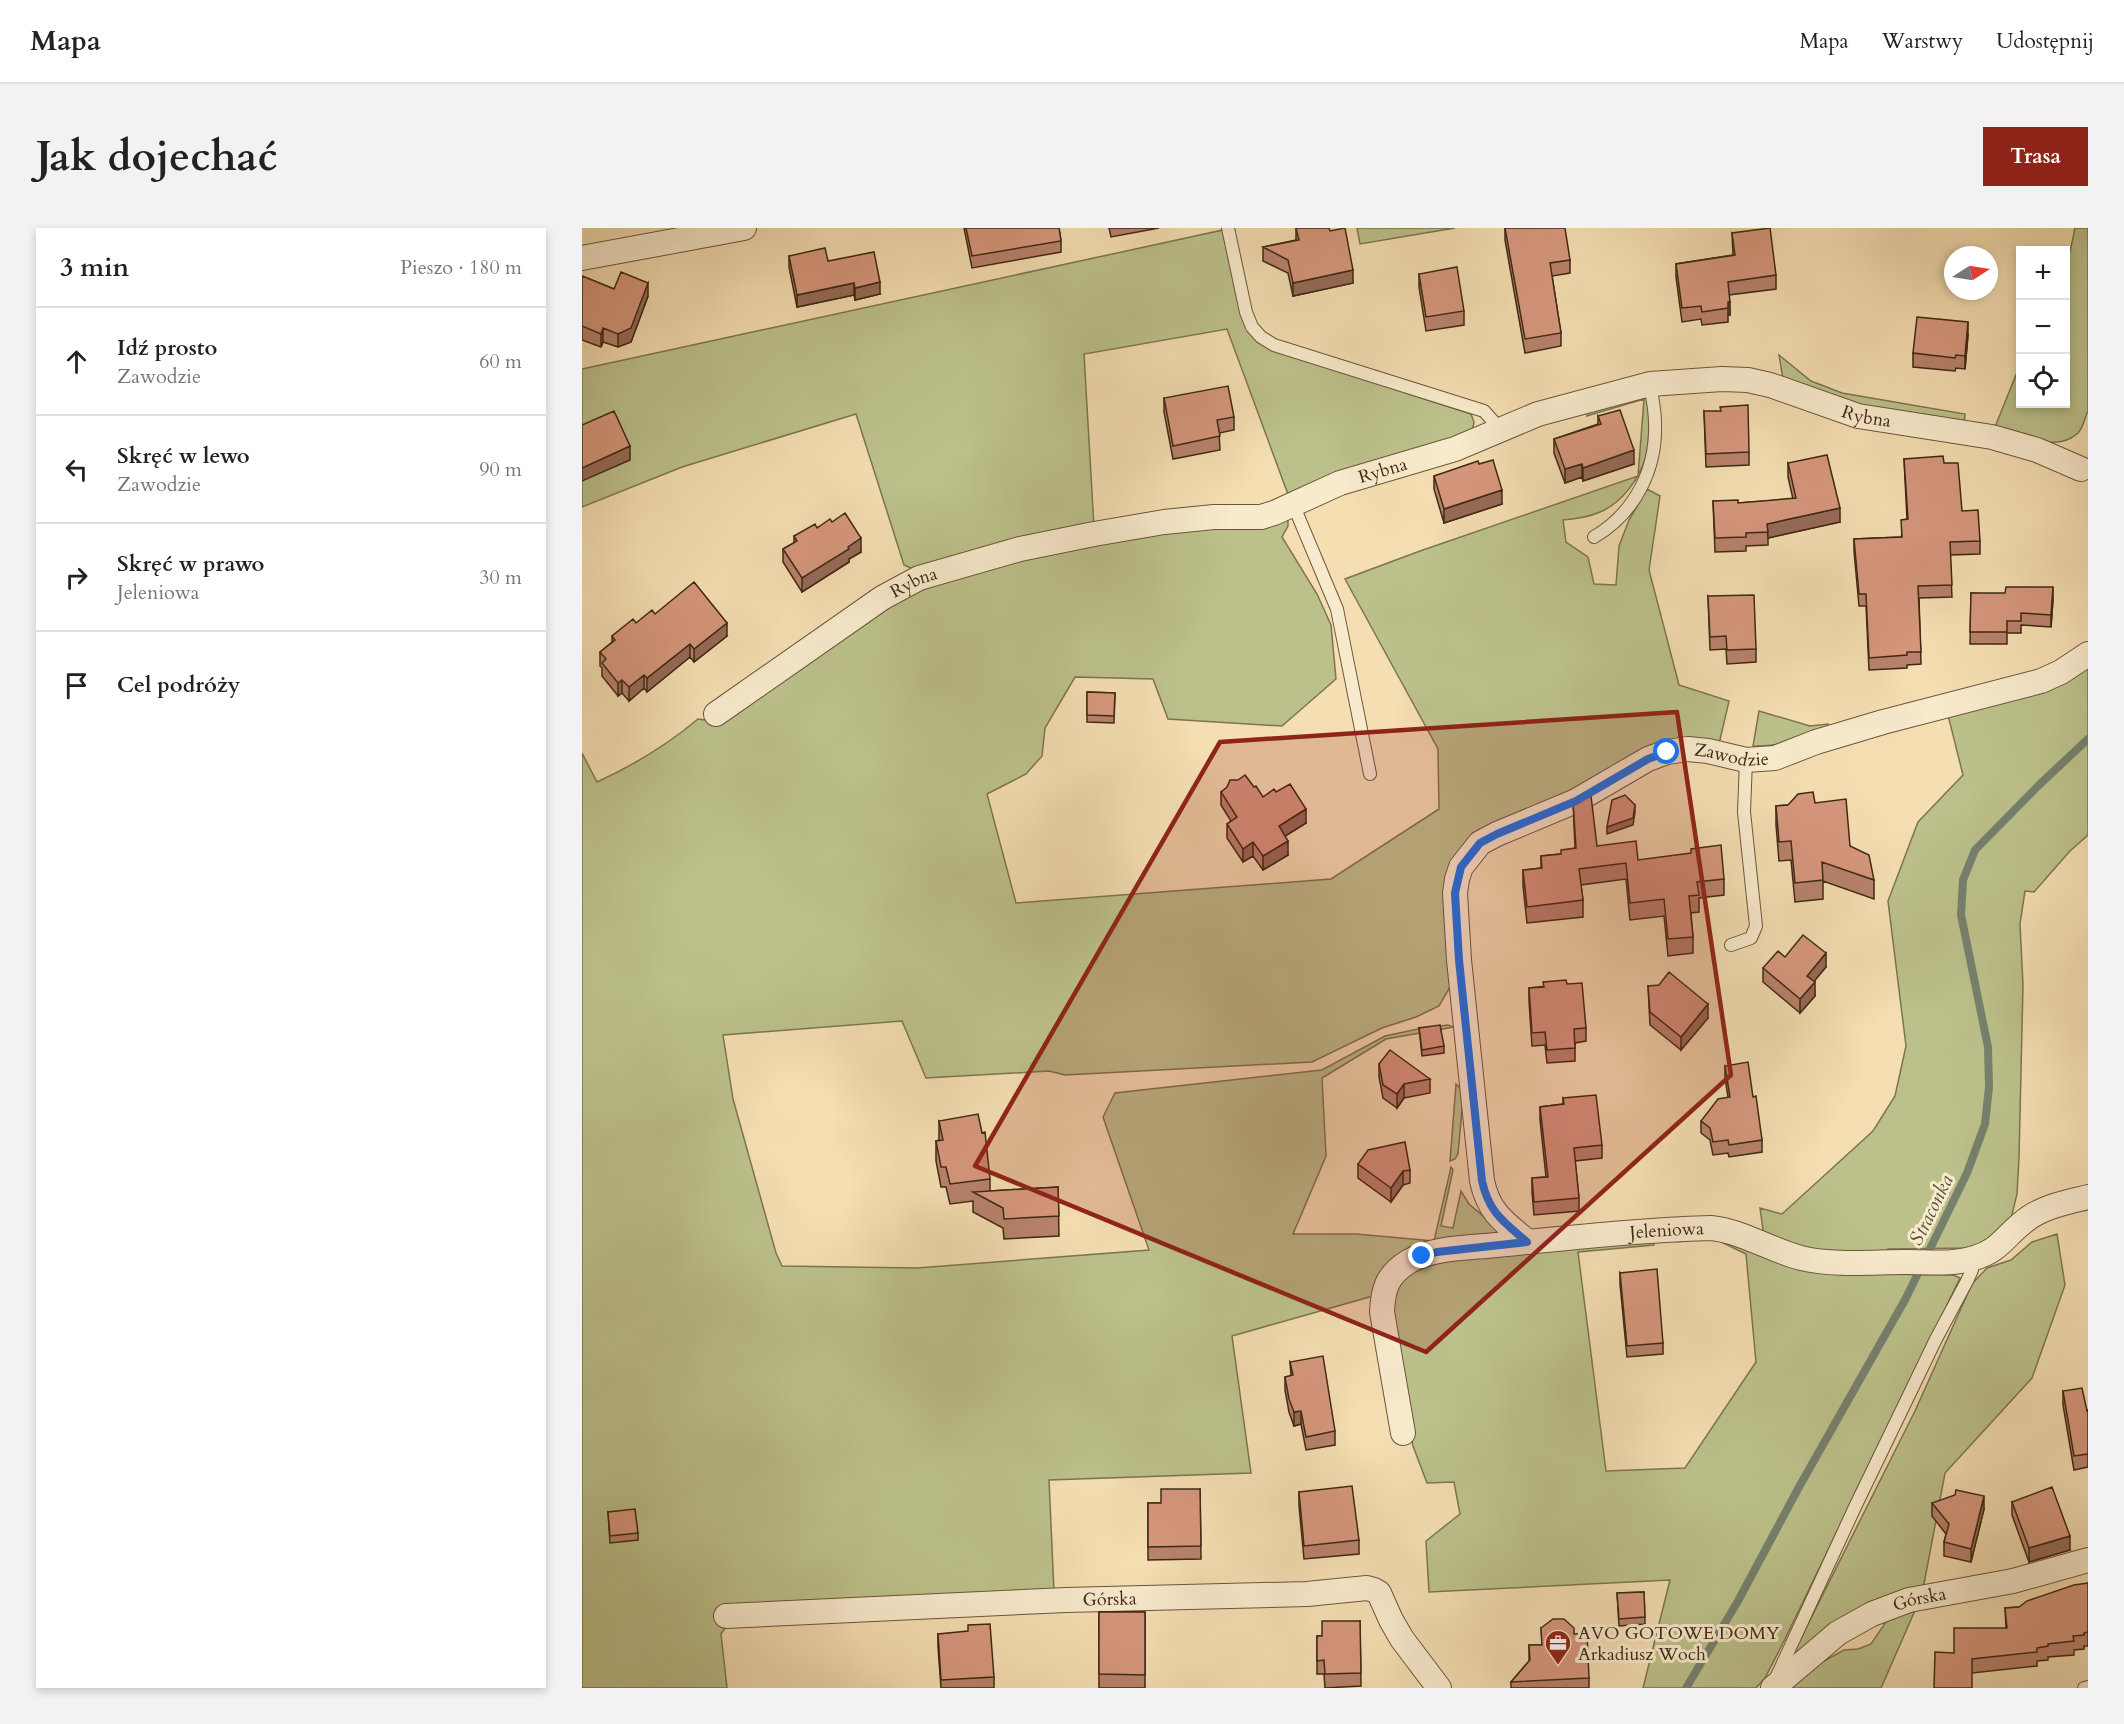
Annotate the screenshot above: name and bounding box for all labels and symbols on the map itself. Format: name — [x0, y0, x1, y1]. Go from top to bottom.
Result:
north arrow — [1944, 246, 1998, 300]
street label: Rybna — [1838, 399, 1893, 434]
street label: Rybna — [1355, 451, 1410, 489]
street label: Rybna — [885, 561, 940, 604]
street label: Zawodzie — [1693, 737, 1770, 773]
route start — [1653, 738, 1679, 764]
water label: Straconka — [1902, 1170, 1960, 1250]
street label: Jeleniowa — [1626, 1216, 1705, 1245]
route end — [1408, 1242, 1434, 1268]
street label: Górska — [1889, 1581, 1948, 1618]
street label: Górska — [1082, 1586, 1137, 1612]
place label: AVO GOTOWE DOMY Arkadiusz Woch — [1578, 1621, 1780, 1667]
office icon: AVO GOTOWE DOMY Arkadiusz Woch — [1543, 1628, 1573, 1666]

